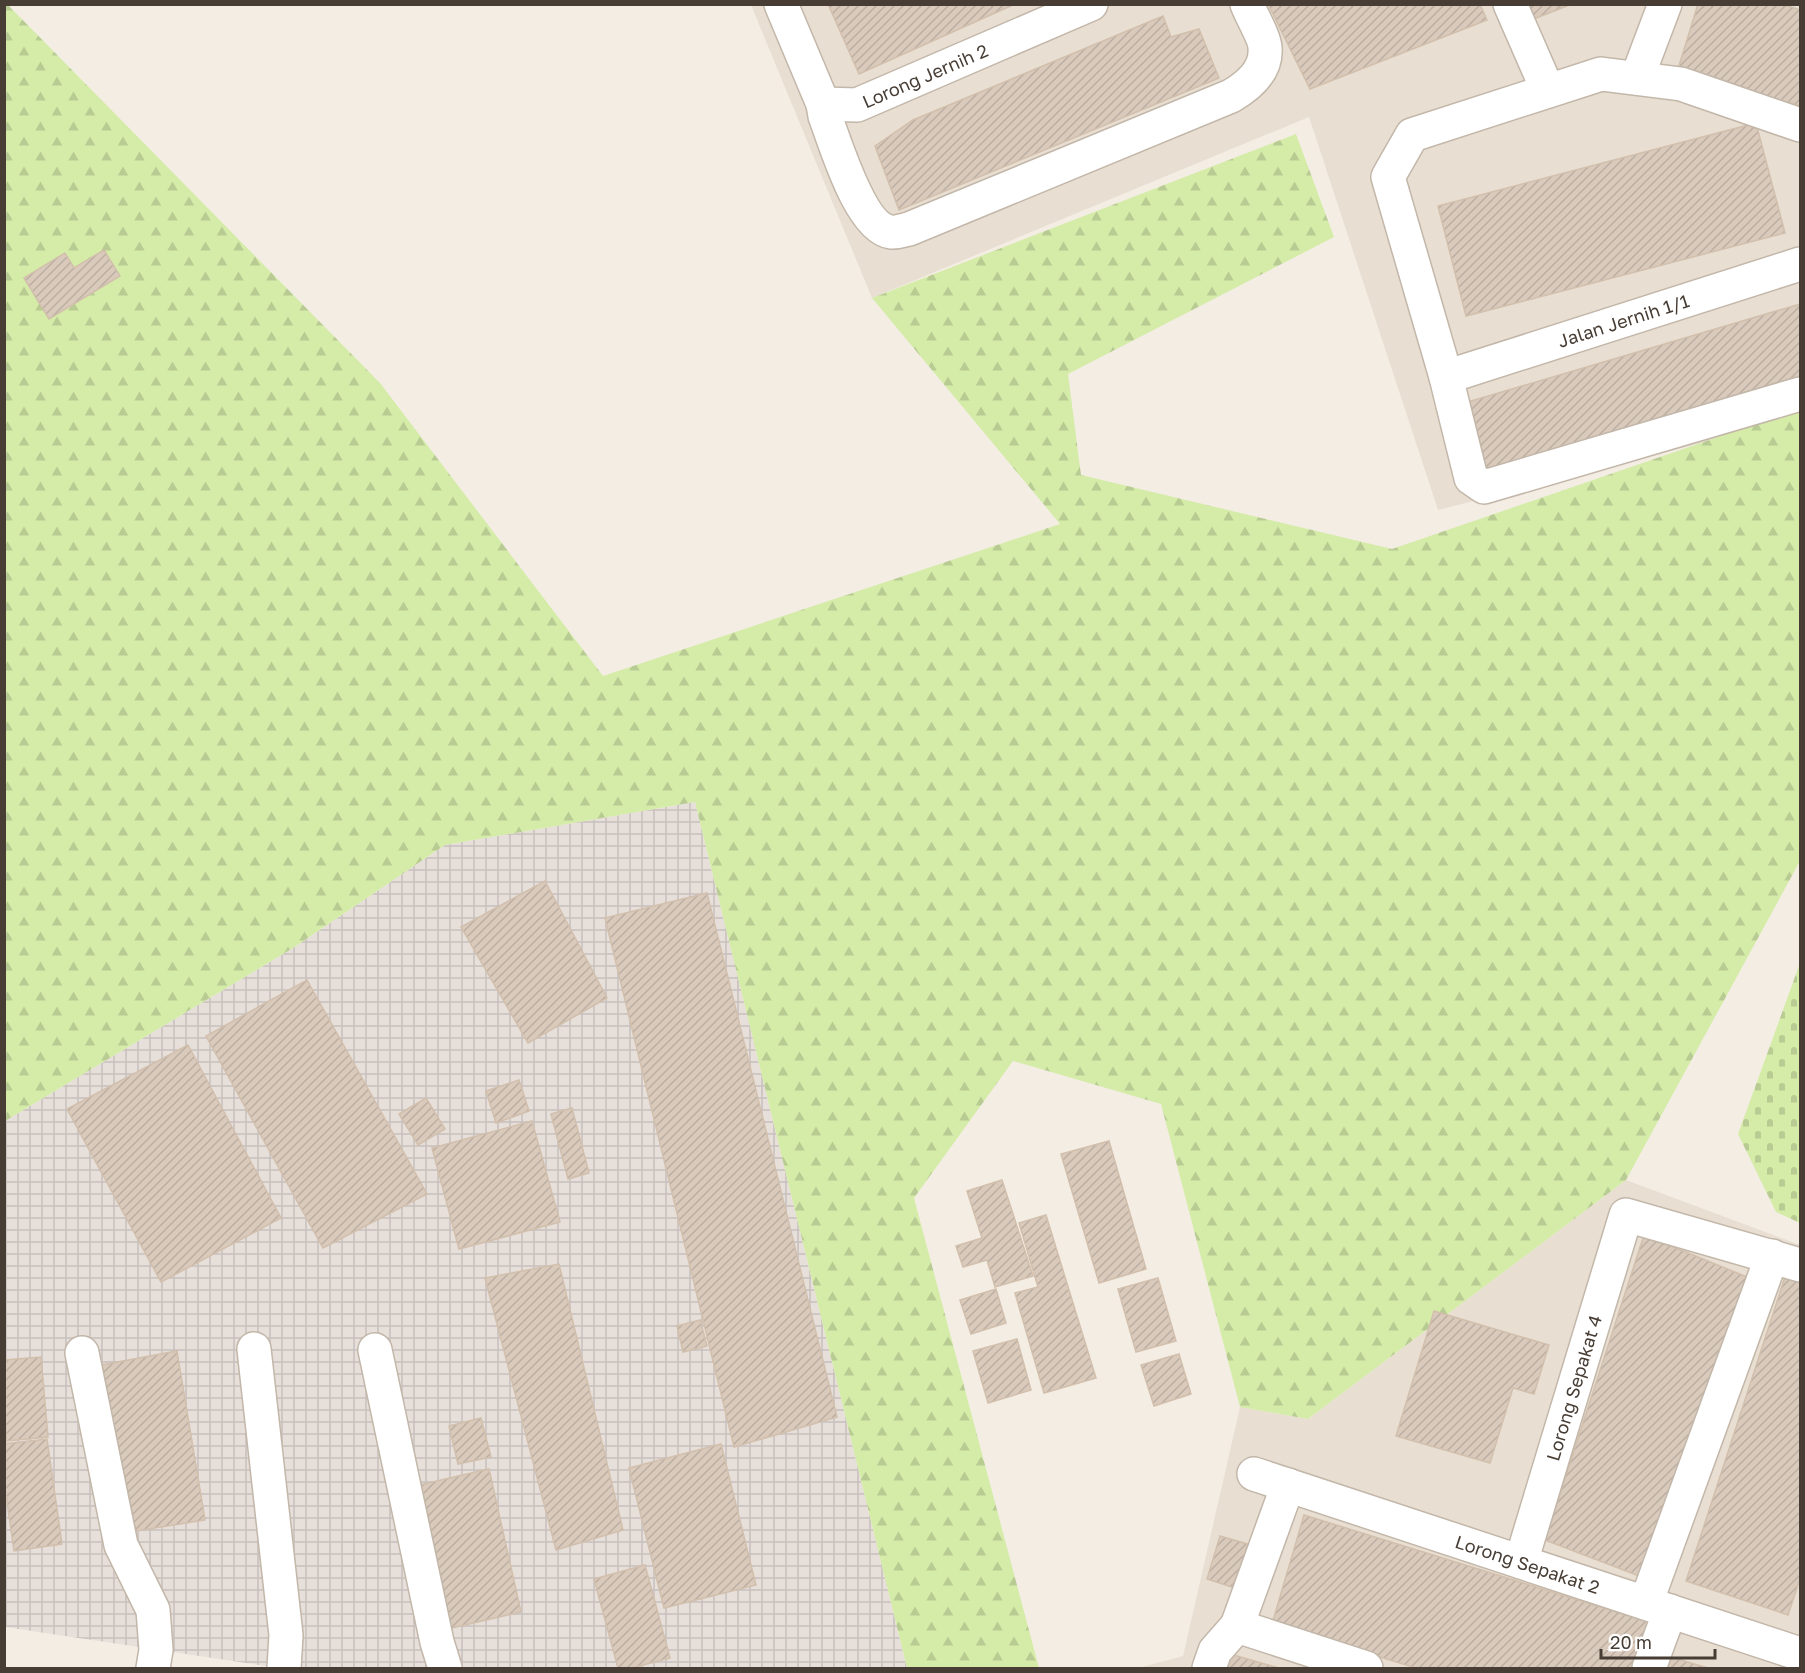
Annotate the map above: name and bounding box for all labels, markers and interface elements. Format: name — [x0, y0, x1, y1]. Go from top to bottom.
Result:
street label: Lorong Jernih 2 — [859, 39, 991, 112]
street label: Jalan Jernih 1/1 — [1555, 289, 1692, 352]
street label: Lorong Sepakat 4 — [1541, 1312, 1606, 1463]
street label: Lorong Sepakat 2 — [1453, 1530, 1602, 1598]
scale bar — [1601, 1622, 1715, 1660]
text: 20 m — [1610, 1631, 1652, 1653]

